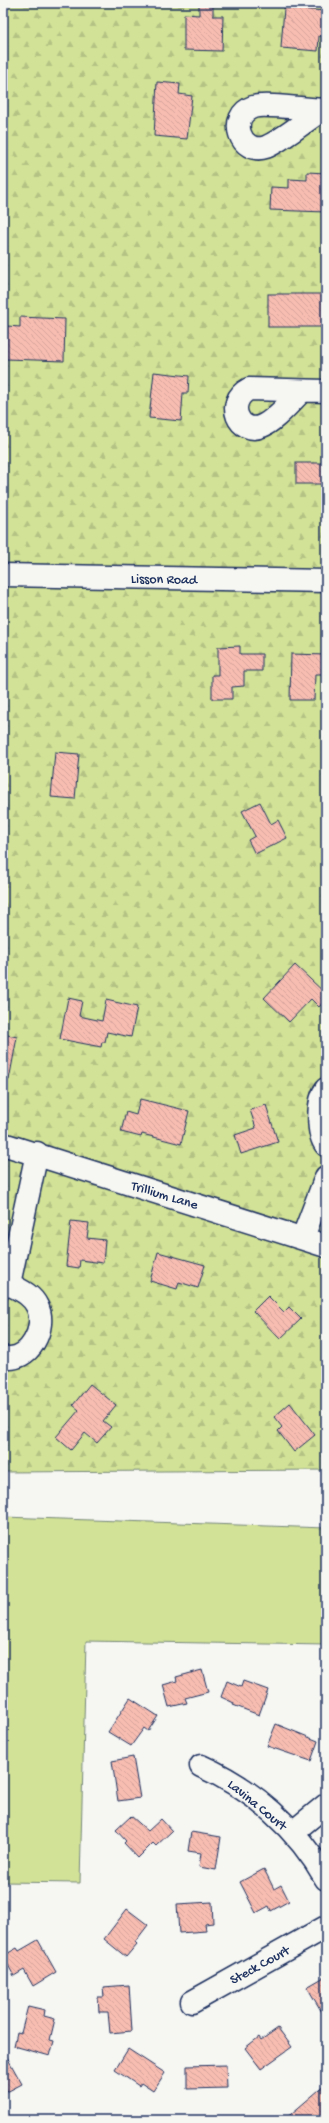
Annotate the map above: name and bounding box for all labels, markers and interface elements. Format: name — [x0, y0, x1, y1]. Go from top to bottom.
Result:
street label: Lisson Road — [131, 571, 199, 590]
street label: Trillium Lane — [128, 1178, 201, 1215]
street label: Lavina Court — [223, 1777, 291, 1836]
street label: Steck Court — [227, 1942, 294, 1990]

